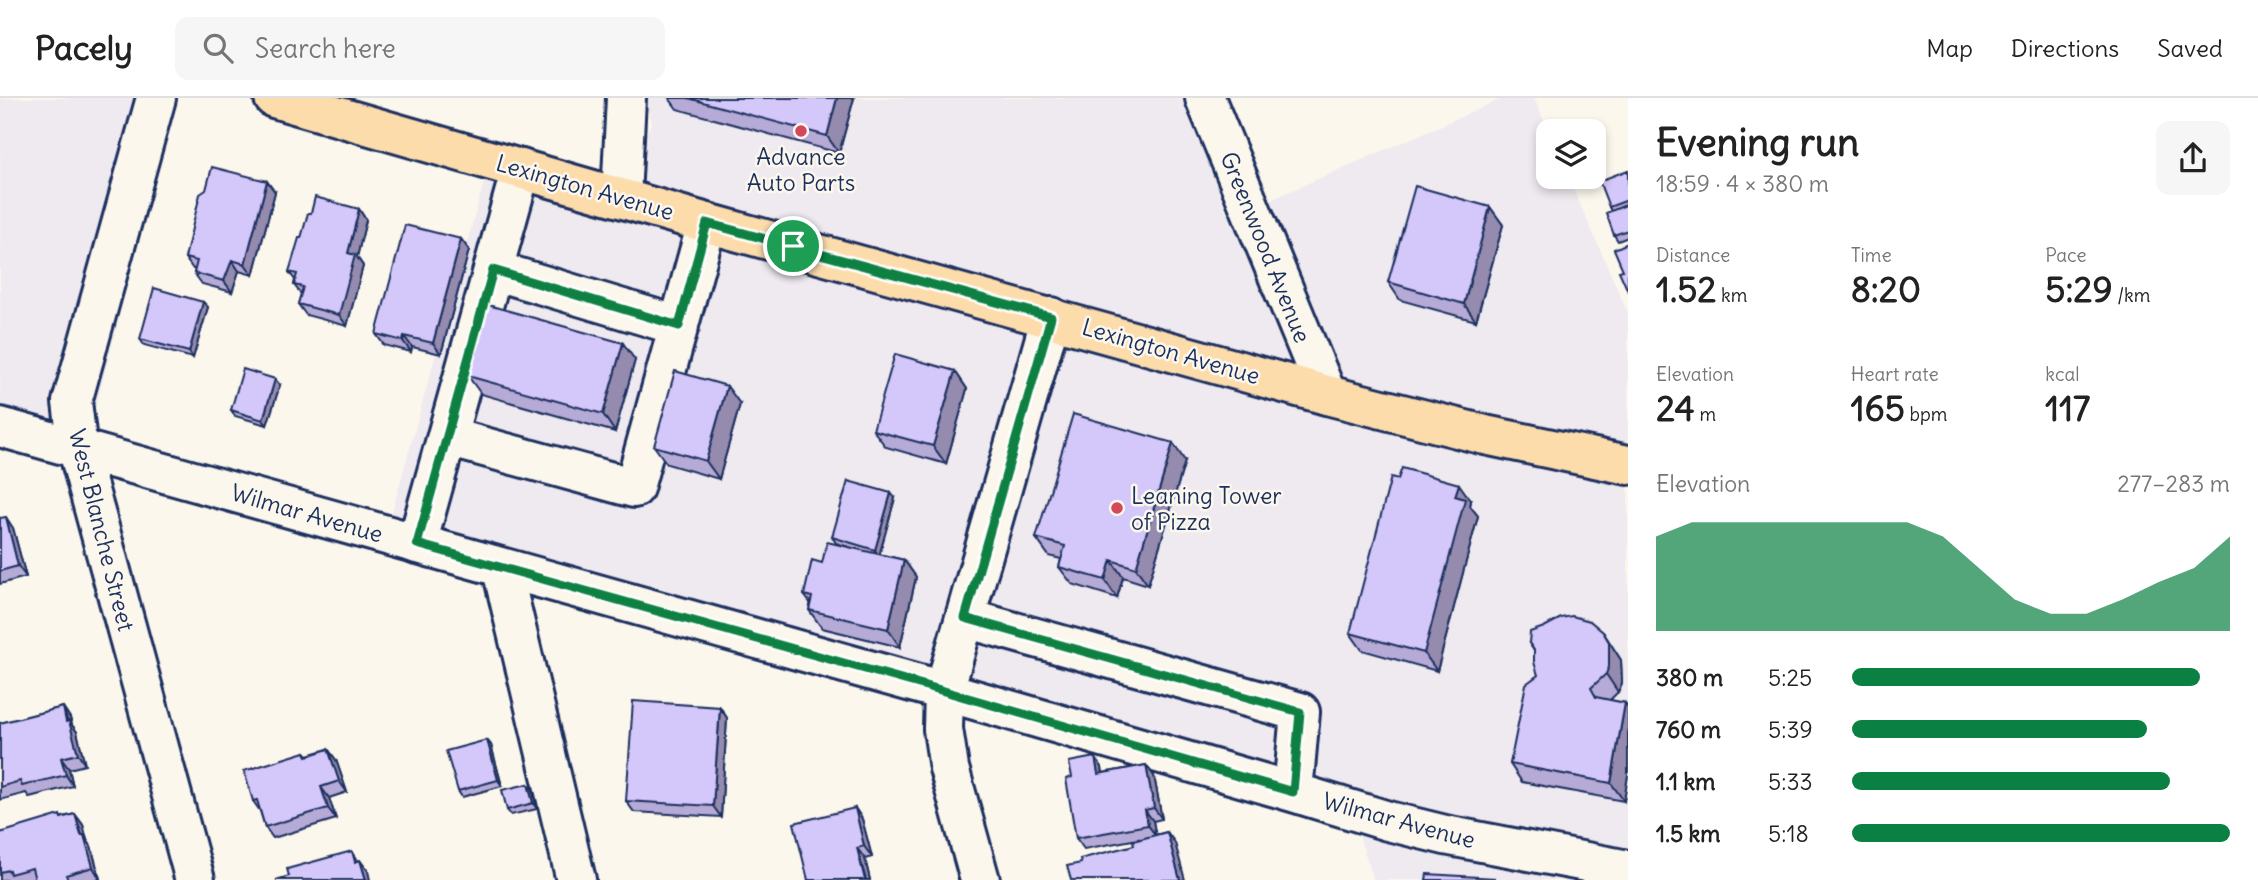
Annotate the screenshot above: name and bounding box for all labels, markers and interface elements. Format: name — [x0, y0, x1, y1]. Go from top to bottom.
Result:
search box — [175, 17, 665, 80]
text: Pacely — [35, 27, 133, 69]
icon: search — [199, 29, 237, 67]
text: Search here — [255, 32, 396, 65]
text: Map — [1926, 33, 1973, 63]
text: Directions — [2011, 33, 2119, 63]
text: Saved — [2157, 33, 2223, 63]
map controls — [1536, 119, 1606, 189]
button: layers — [1536, 119, 1606, 189]
text: Evening run — [1656, 119, 1859, 166]
button: share — [2156, 121, 2230, 195]
marker: Advance Auto Parts — [793, 123, 809, 139]
place label: Advance Auto Parts — [747, 142, 855, 197]
street label: Greenwood Avenue — [1214, 147, 1318, 347]
street label: Lexington Avenue — [493, 148, 677, 226]
text: 18:59 · 4 × 380 m — [1656, 169, 1829, 198]
pin — [763, 216, 823, 276]
icon: arrive — [774, 227, 812, 265]
text: Distance — [1656, 243, 1730, 267]
text: Time — [1851, 243, 1892, 267]
text: Pace — [2045, 243, 2087, 267]
text: 1.52 — [1656, 267, 1716, 311]
text: 8:20 — [1851, 267, 1921, 311]
text: 5:29 — [2045, 267, 2113, 311]
text: km — [1716, 283, 1747, 307]
text: /km — [2113, 283, 2150, 307]
street label: Lexington Avenue — [1079, 312, 1263, 390]
text: Elevation — [1656, 362, 1734, 386]
text: Heart rate — [1851, 362, 1939, 386]
text: kcal — [2045, 362, 2080, 386]
text: 24 — [1656, 386, 1695, 430]
text: 165 — [1851, 386, 1905, 430]
text: 117 — [2045, 386, 2090, 430]
text: m — [1695, 402, 1716, 426]
text: bpm — [1905, 402, 1947, 426]
street label: West Blanche Street — [63, 426, 141, 634]
text: Elevation — [1656, 469, 1750, 498]
text: 277–283 m — [2117, 469, 2230, 498]
street label: Wilmar Avenue — [228, 477, 386, 549]
place label: Leaning Tower of Pizza — [1131, 481, 1282, 536]
marker: Leaning Tower of Pizza — [1109, 500, 1125, 516]
text: 380 m — [1656, 663, 1723, 692]
text: 5:25 — [1768, 663, 1812, 692]
text: 760 m — [1656, 715, 1721, 744]
text: 5:39 — [1768, 715, 1813, 744]
text: 1.1 km — [1656, 767, 1715, 796]
text: 5:33 — [1768, 767, 1813, 796]
street label: Wilmar Avenue — [1320, 786, 1478, 854]
text: 1.5 km — [1656, 819, 1721, 848]
text: 5:18 — [1768, 819, 1809, 848]

